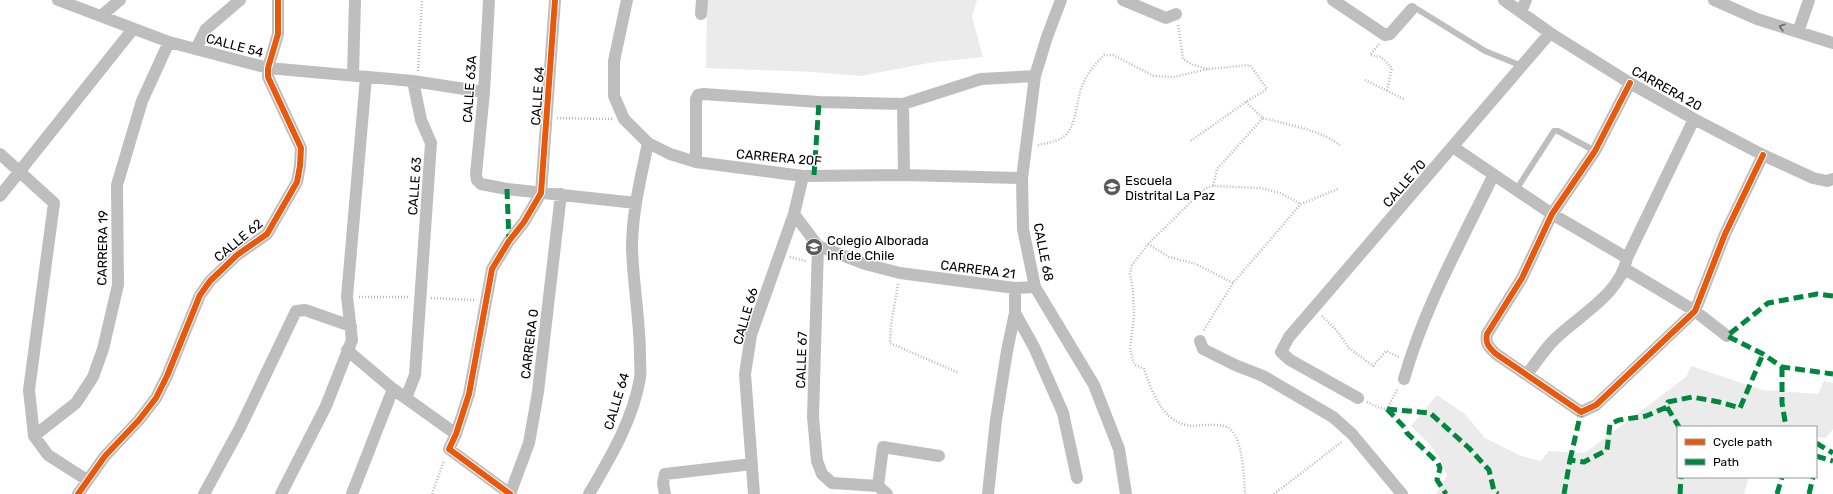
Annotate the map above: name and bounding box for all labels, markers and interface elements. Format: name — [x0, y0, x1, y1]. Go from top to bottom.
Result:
one-way arrow — [1779, 23, 1786, 32]
street label: CALLE 54 — [205, 31, 265, 60]
street label: CALLE 63A — [460, 55, 479, 123]
street label: CARRERA 20 — [1629, 63, 1705, 114]
street label: CALLE 64 — [528, 66, 547, 126]
street label: CARRERA 20F — [736, 146, 823, 169]
street label: CALLE 63 — [405, 156, 424, 216]
street label: CALLE 70 — [1380, 157, 1429, 210]
place label: Escuela Distrital La Paz — [1125, 173, 1216, 203]
school or university icon: Escuela Distrital La Paz — [1102, 177, 1122, 197]
street label: CARRERA 19 — [94, 210, 111, 286]
street label: CALLE 62 — [211, 216, 266, 265]
street label: CALLE 68 — [1031, 222, 1057, 283]
place label: Colegio Alborada Inf de Chile — [827, 233, 929, 263]
school or university icon: Colegio Alborada Inf de Chile — [804, 237, 824, 257]
street label: CARRERA 21 — [940, 257, 1016, 282]
street label: CALLE 66 — [730, 286, 761, 346]
street label: CARRERA 0 — [518, 308, 541, 380]
street label: CALLE 67 — [793, 331, 810, 389]
street label: CALLE 64 — [601, 371, 632, 432]
legend — [1677, 426, 1817, 478]
text: Cycle path — [1713, 435, 1772, 449]
text: Path — [1713, 455, 1739, 469]

